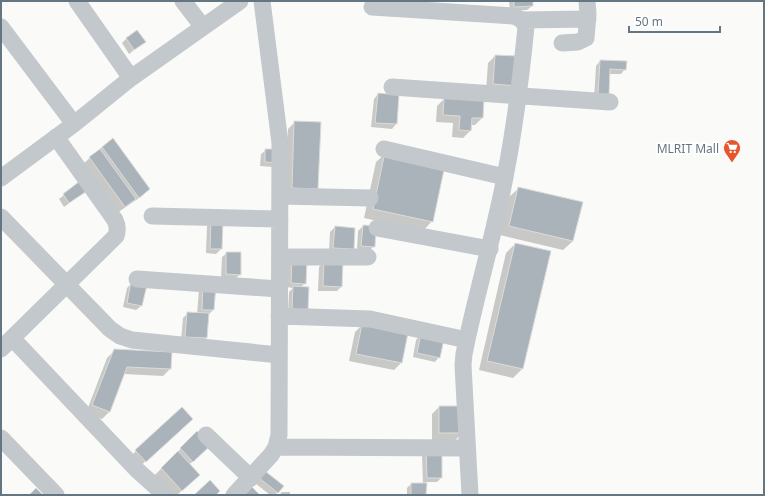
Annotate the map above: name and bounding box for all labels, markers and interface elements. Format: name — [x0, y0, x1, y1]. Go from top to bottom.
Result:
scale bar — [629, 8, 720, 34]
text: 50 m — [635, 13, 663, 30]
supermarket icon: MLRIT Mall — [722, 138, 742, 163]
place label: MLRIT Mall — [657, 140, 719, 157]

